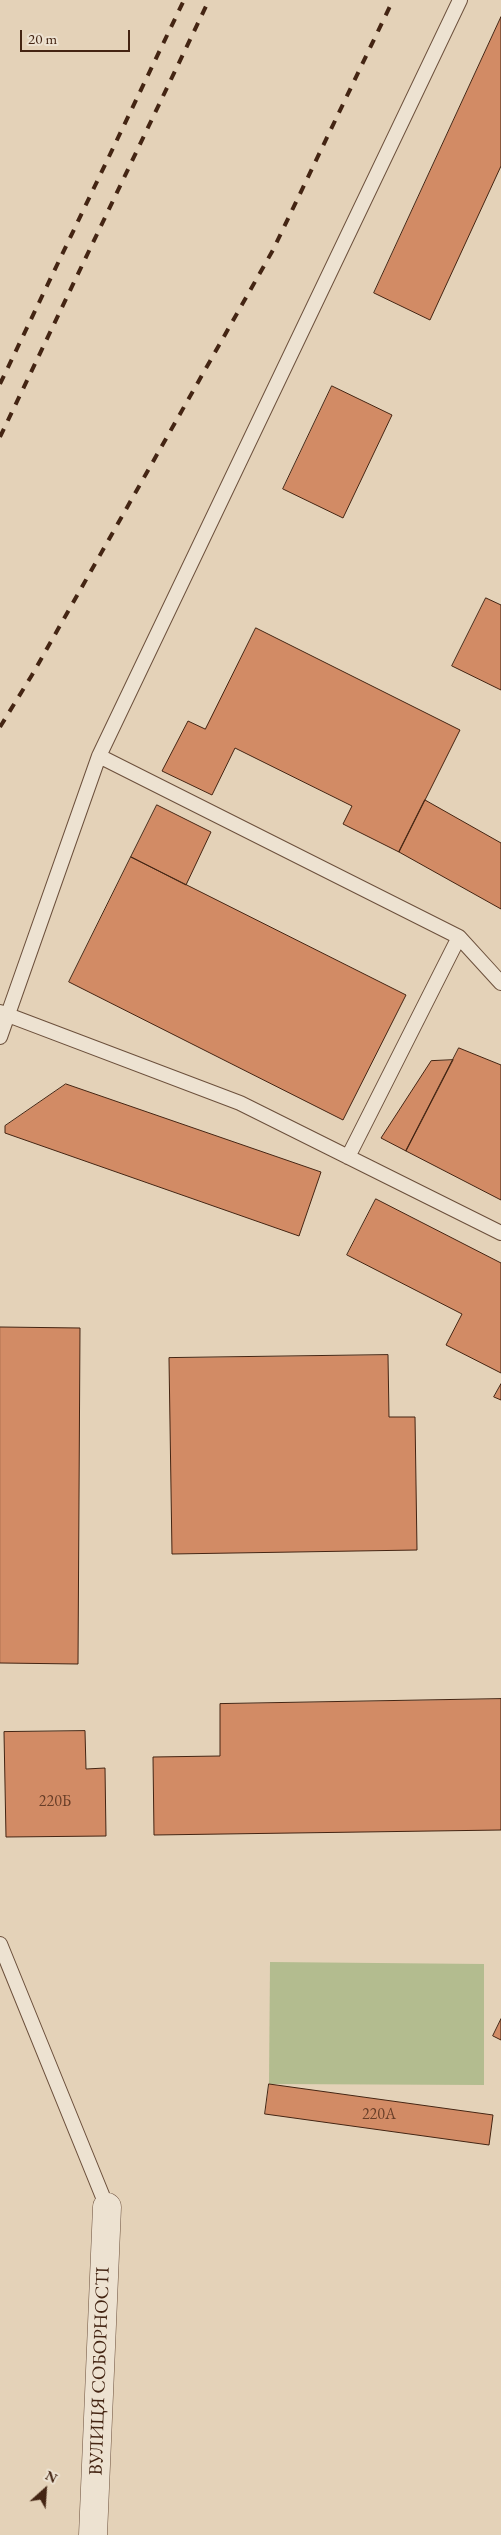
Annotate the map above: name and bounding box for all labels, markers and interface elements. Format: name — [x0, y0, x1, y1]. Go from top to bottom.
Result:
scale bar — [22, 20, 132, 52]
text: 20 m — [28, 29, 57, 48]
house number: 220Б — [39, 1792, 71, 1812]
house number: 220А — [362, 2105, 396, 2125]
street label: ВУЛИЦЯ СОБОРНОСТІ — [85, 2266, 115, 2476]
north arrow — [20, 2465, 70, 2515]
text: N — [43, 2466, 61, 2487]

